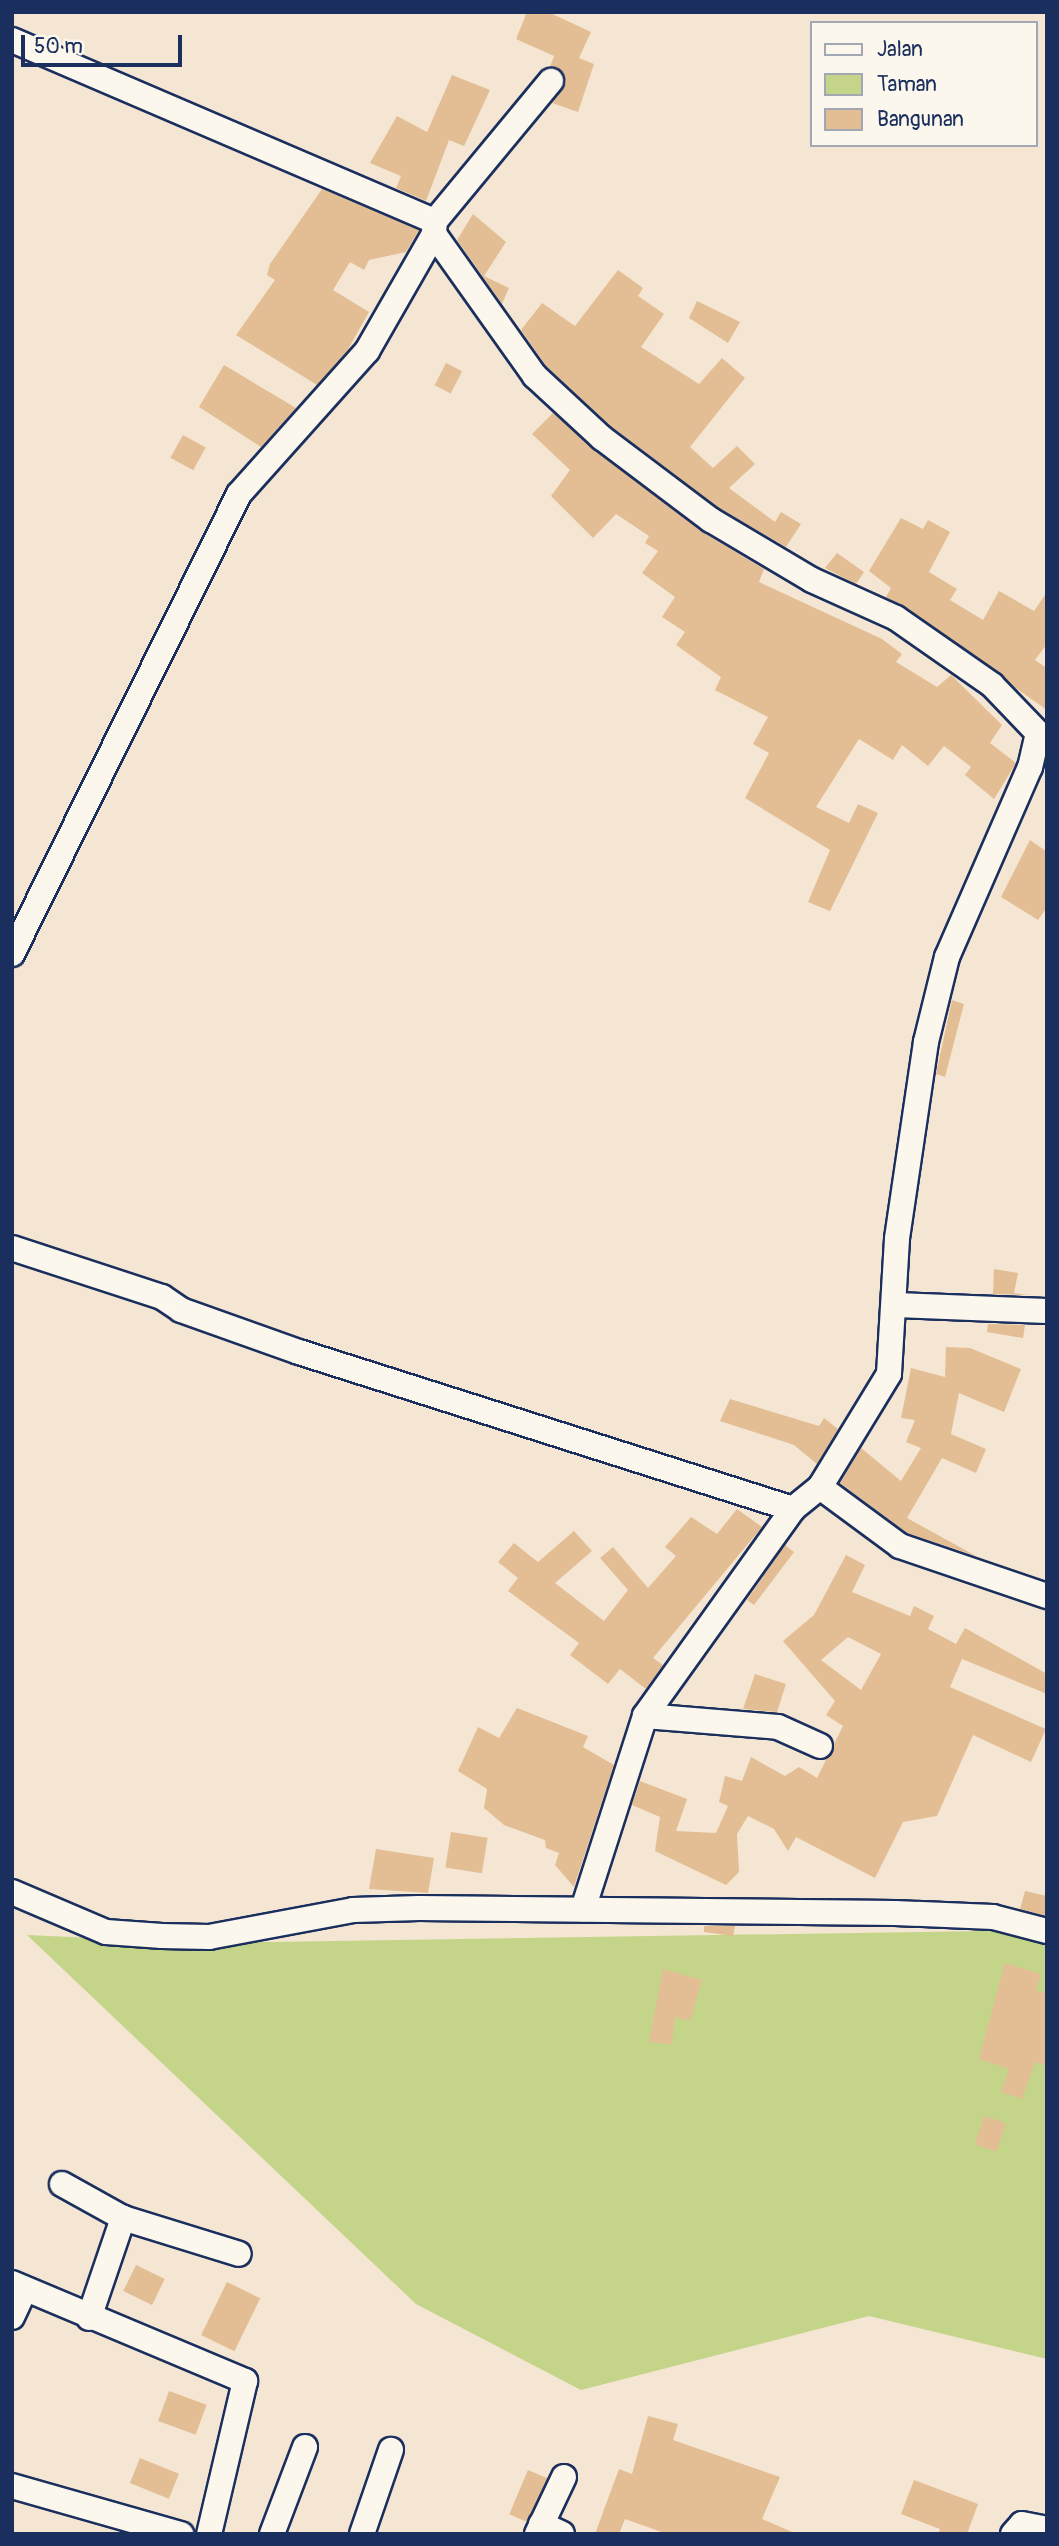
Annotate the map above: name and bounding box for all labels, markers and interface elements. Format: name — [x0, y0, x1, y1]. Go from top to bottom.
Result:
scale bar — [24, 21, 186, 65]
legend — [810, 21, 1038, 147]
text: 50 m — [34, 33, 83, 60]
text: Jalan — [877, 36, 923, 63]
text: Taman — [877, 71, 937, 98]
text: Bangunan — [877, 106, 964, 133]

